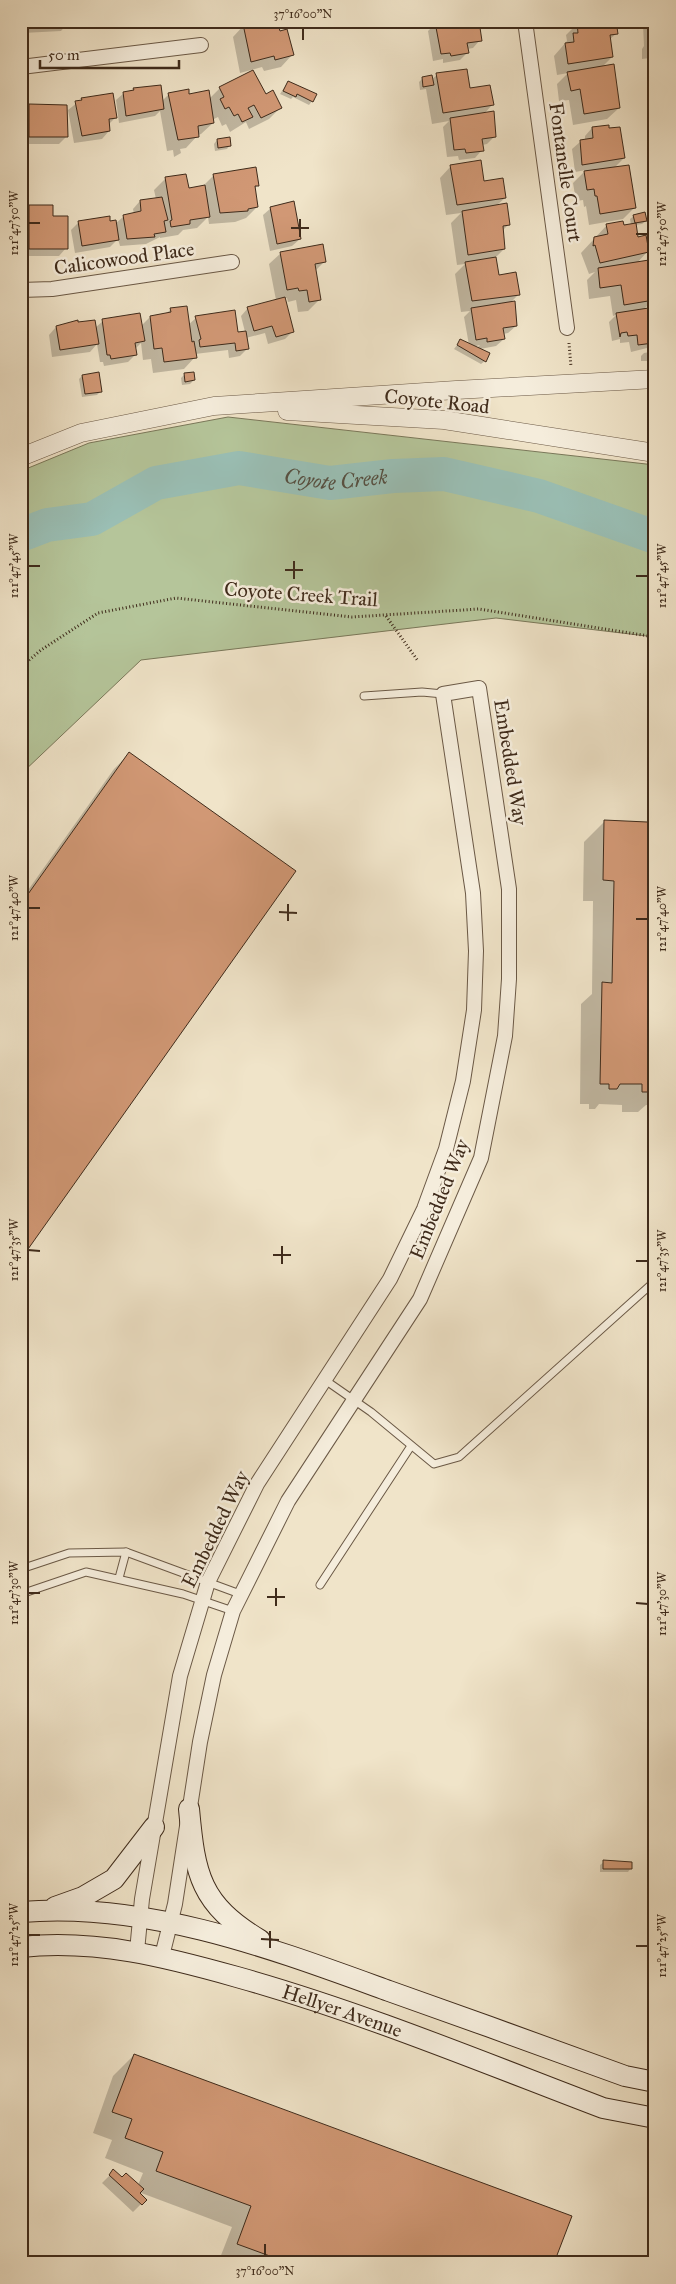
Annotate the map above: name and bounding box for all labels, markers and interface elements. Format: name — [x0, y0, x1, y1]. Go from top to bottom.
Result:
text: 37°16'00"N — [273, 7, 333, 21]
scale bar — [40, 38, 179, 70]
text: 50 m — [48, 46, 80, 64]
street label: Fontanelle Court — [544, 101, 588, 243]
text: 121°47'50"W — [7, 190, 21, 255]
text: 121°47'50"W — [655, 201, 669, 266]
street label: Calicowood Place — [52, 236, 196, 280]
street label: Coyote Road — [383, 384, 491, 418]
water label: Coyote Creek — [282, 463, 389, 496]
text: 121°47'45"W — [7, 533, 21, 598]
text: 121°47'45"W — [655, 543, 669, 608]
street label: Coyote Creek Trail — [223, 577, 379, 611]
street label: Embedded Way — [489, 697, 533, 827]
text: 121°47'40"W — [7, 874, 21, 941]
text: 121°47'40"W — [655, 885, 669, 952]
street label: Embedded Way — [404, 1135, 474, 1263]
text: 121°47'35"W — [7, 1218, 21, 1281]
text: 121°47'35"W — [655, 1229, 669, 1292]
street label: Embedded Way — [176, 1466, 254, 1592]
text: 121°47'30"W — [7, 1560, 21, 1625]
text: 121°47'30"W — [655, 1571, 669, 1636]
text: 121°47'25"W — [7, 1903, 21, 1967]
text: 121°47'25"W — [655, 1914, 669, 1978]
street label: Hellyer Avenue — [279, 1979, 406, 2042]
text: 37°16'00"N — [235, 2264, 295, 2278]

